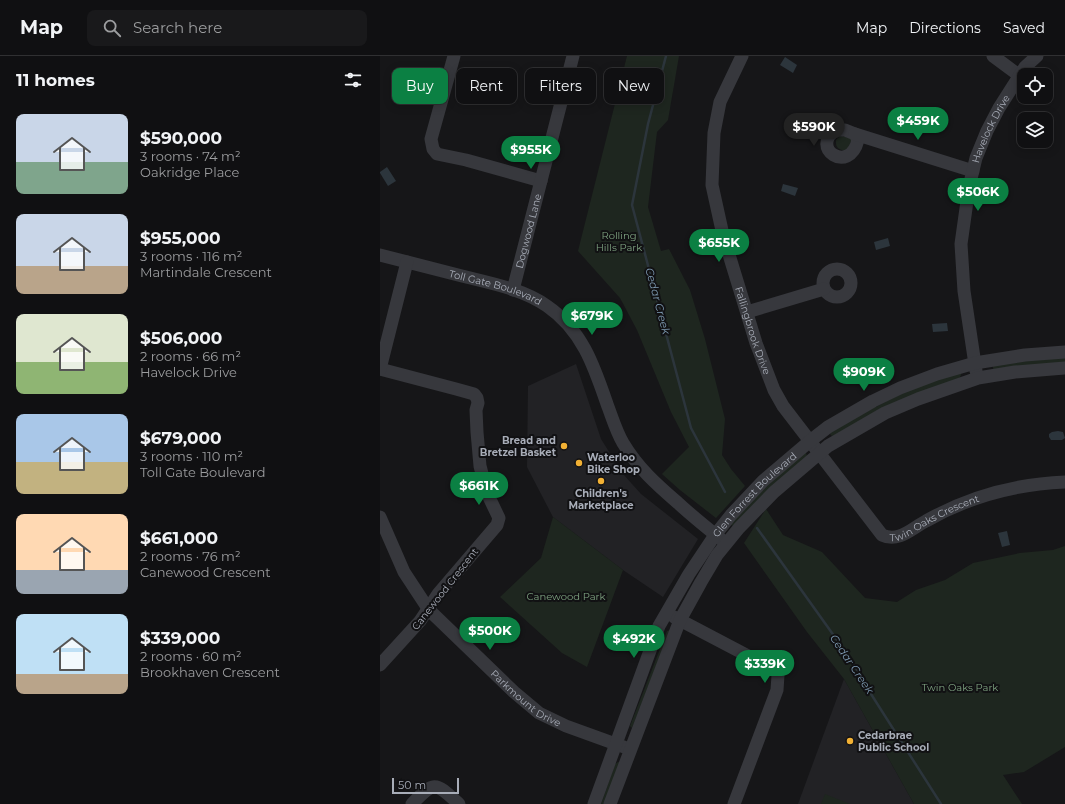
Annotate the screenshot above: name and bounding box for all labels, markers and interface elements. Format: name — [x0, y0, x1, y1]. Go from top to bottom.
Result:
search box — [87, 10, 367, 46]
text: Map — [20, 16, 63, 39]
icon: search — [101, 17, 123, 39]
text: Search here — [133, 18, 222, 37]
text: Map — [856, 19, 887, 37]
text: Directions — [909, 19, 981, 37]
text: Saved — [1003, 19, 1045, 37]
chip: Buy — [392, 68, 448, 104]
chip: Rent — [456, 68, 517, 104]
chip: Filters — [525, 68, 596, 104]
chip: New — [604, 68, 664, 104]
map controls — [1017, 68, 1053, 148]
button: locate — [1017, 68, 1053, 104]
icon: filters — [342, 69, 364, 91]
text: 11 homes — [16, 70, 95, 90]
street label: Havelock Drive — [969, 92, 1012, 164]
pin: $459K — [890, 107, 946, 141]
text: $459K — [896, 112, 940, 128]
button: layers — [1017, 112, 1053, 148]
pin: $590K — [786, 113, 842, 147]
text: $590K — [793, 118, 835, 134]
text: $590,000 — [140, 128, 222, 148]
icon: home — [48, 130, 96, 178]
pin: $955K — [503, 136, 559, 170]
text: $955K — [510, 141, 552, 157]
text: 3 rooms · 74 m² — [140, 148, 241, 164]
text: Oakridge Place — [140, 164, 239, 180]
pin: $506K — [950, 178, 1006, 212]
text: $506K — [957, 183, 999, 199]
street label: Dogwood Lane — [512, 192, 544, 270]
text: $955,000 — [140, 228, 221, 248]
park label: Rolling Hills Park — [596, 229, 642, 254]
pin: $655K — [691, 229, 747, 263]
icon: home — [48, 230, 96, 278]
text: $655K — [698, 234, 740, 250]
text: 3 rooms · 116 m² — [140, 248, 242, 264]
text: Martindale Crescent — [140, 264, 272, 280]
water label: Cedar Creek — [642, 266, 674, 336]
street label: Toll Gate Boulevard — [448, 267, 544, 308]
street label: Fallingbrook Drive — [733, 285, 774, 376]
pin: $679K — [564, 302, 620, 336]
text: $679K — [571, 307, 613, 323]
text: $506,000 — [140, 328, 222, 348]
icon: home — [48, 330, 96, 378]
text: 2 rooms · 66 m² — [140, 348, 241, 364]
pin: $909K — [836, 358, 892, 392]
text: $909K — [842, 363, 886, 379]
text: Havelock Drive — [140, 364, 237, 380]
text: $679,000 — [140, 428, 222, 448]
icon: home — [48, 430, 96, 478]
place label: Bread and Bretzel Basket — [480, 434, 557, 459]
marker: Bread and Bretzel Basket — [559, 441, 569, 451]
text: 3 rooms · 110 m² — [140, 448, 243, 464]
street label: Glen Forrest Boulevard — [709, 449, 799, 540]
place label: Waterloo Bike Shop — [587, 451, 640, 476]
marker: Waterloo Bike Shop — [574, 458, 584, 468]
text: Toll Gate Boulevard — [140, 464, 266, 480]
pin: $661K — [451, 472, 507, 506]
marker: Children's Marketplace — [596, 476, 606, 486]
text: $661K — [459, 477, 499, 493]
place label: Children's Marketplace — [568, 487, 634, 512]
street label: Twin Oaks Crescent — [889, 492, 981, 544]
text: $661,000 — [140, 528, 218, 548]
icon: home — [48, 530, 96, 578]
street label: Canewood Crescent — [409, 545, 481, 633]
text: 2 rooms · 76 m² — [140, 548, 240, 564]
text: Canewood Crescent — [140, 564, 271, 580]
park label: Canewood Park — [526, 590, 606, 603]
pin: $500K — [462, 617, 518, 651]
text: $500K — [468, 622, 512, 638]
pin: $492K — [606, 625, 662, 659]
text: $339,000 — [140, 628, 220, 648]
icon: home — [48, 630, 96, 678]
text: $492K — [613, 630, 655, 646]
water label: Cedar Creek — [827, 632, 877, 697]
text: 2 rooms · 60 m² — [140, 648, 242, 664]
pin: $339K — [737, 650, 793, 684]
text: $339K — [744, 655, 786, 671]
text: Brookhaven Crescent — [140, 664, 280, 680]
street label: Parkmount Drive — [488, 667, 563, 729]
park label: Twin Oaks Park — [922, 681, 998, 694]
place label: Cedarbrae Public School — [858, 729, 929, 754]
marker: Cedarbrae Public School — [845, 736, 855, 746]
scale bar — [392, 776, 459, 795]
text: 50 m — [398, 778, 426, 792]

